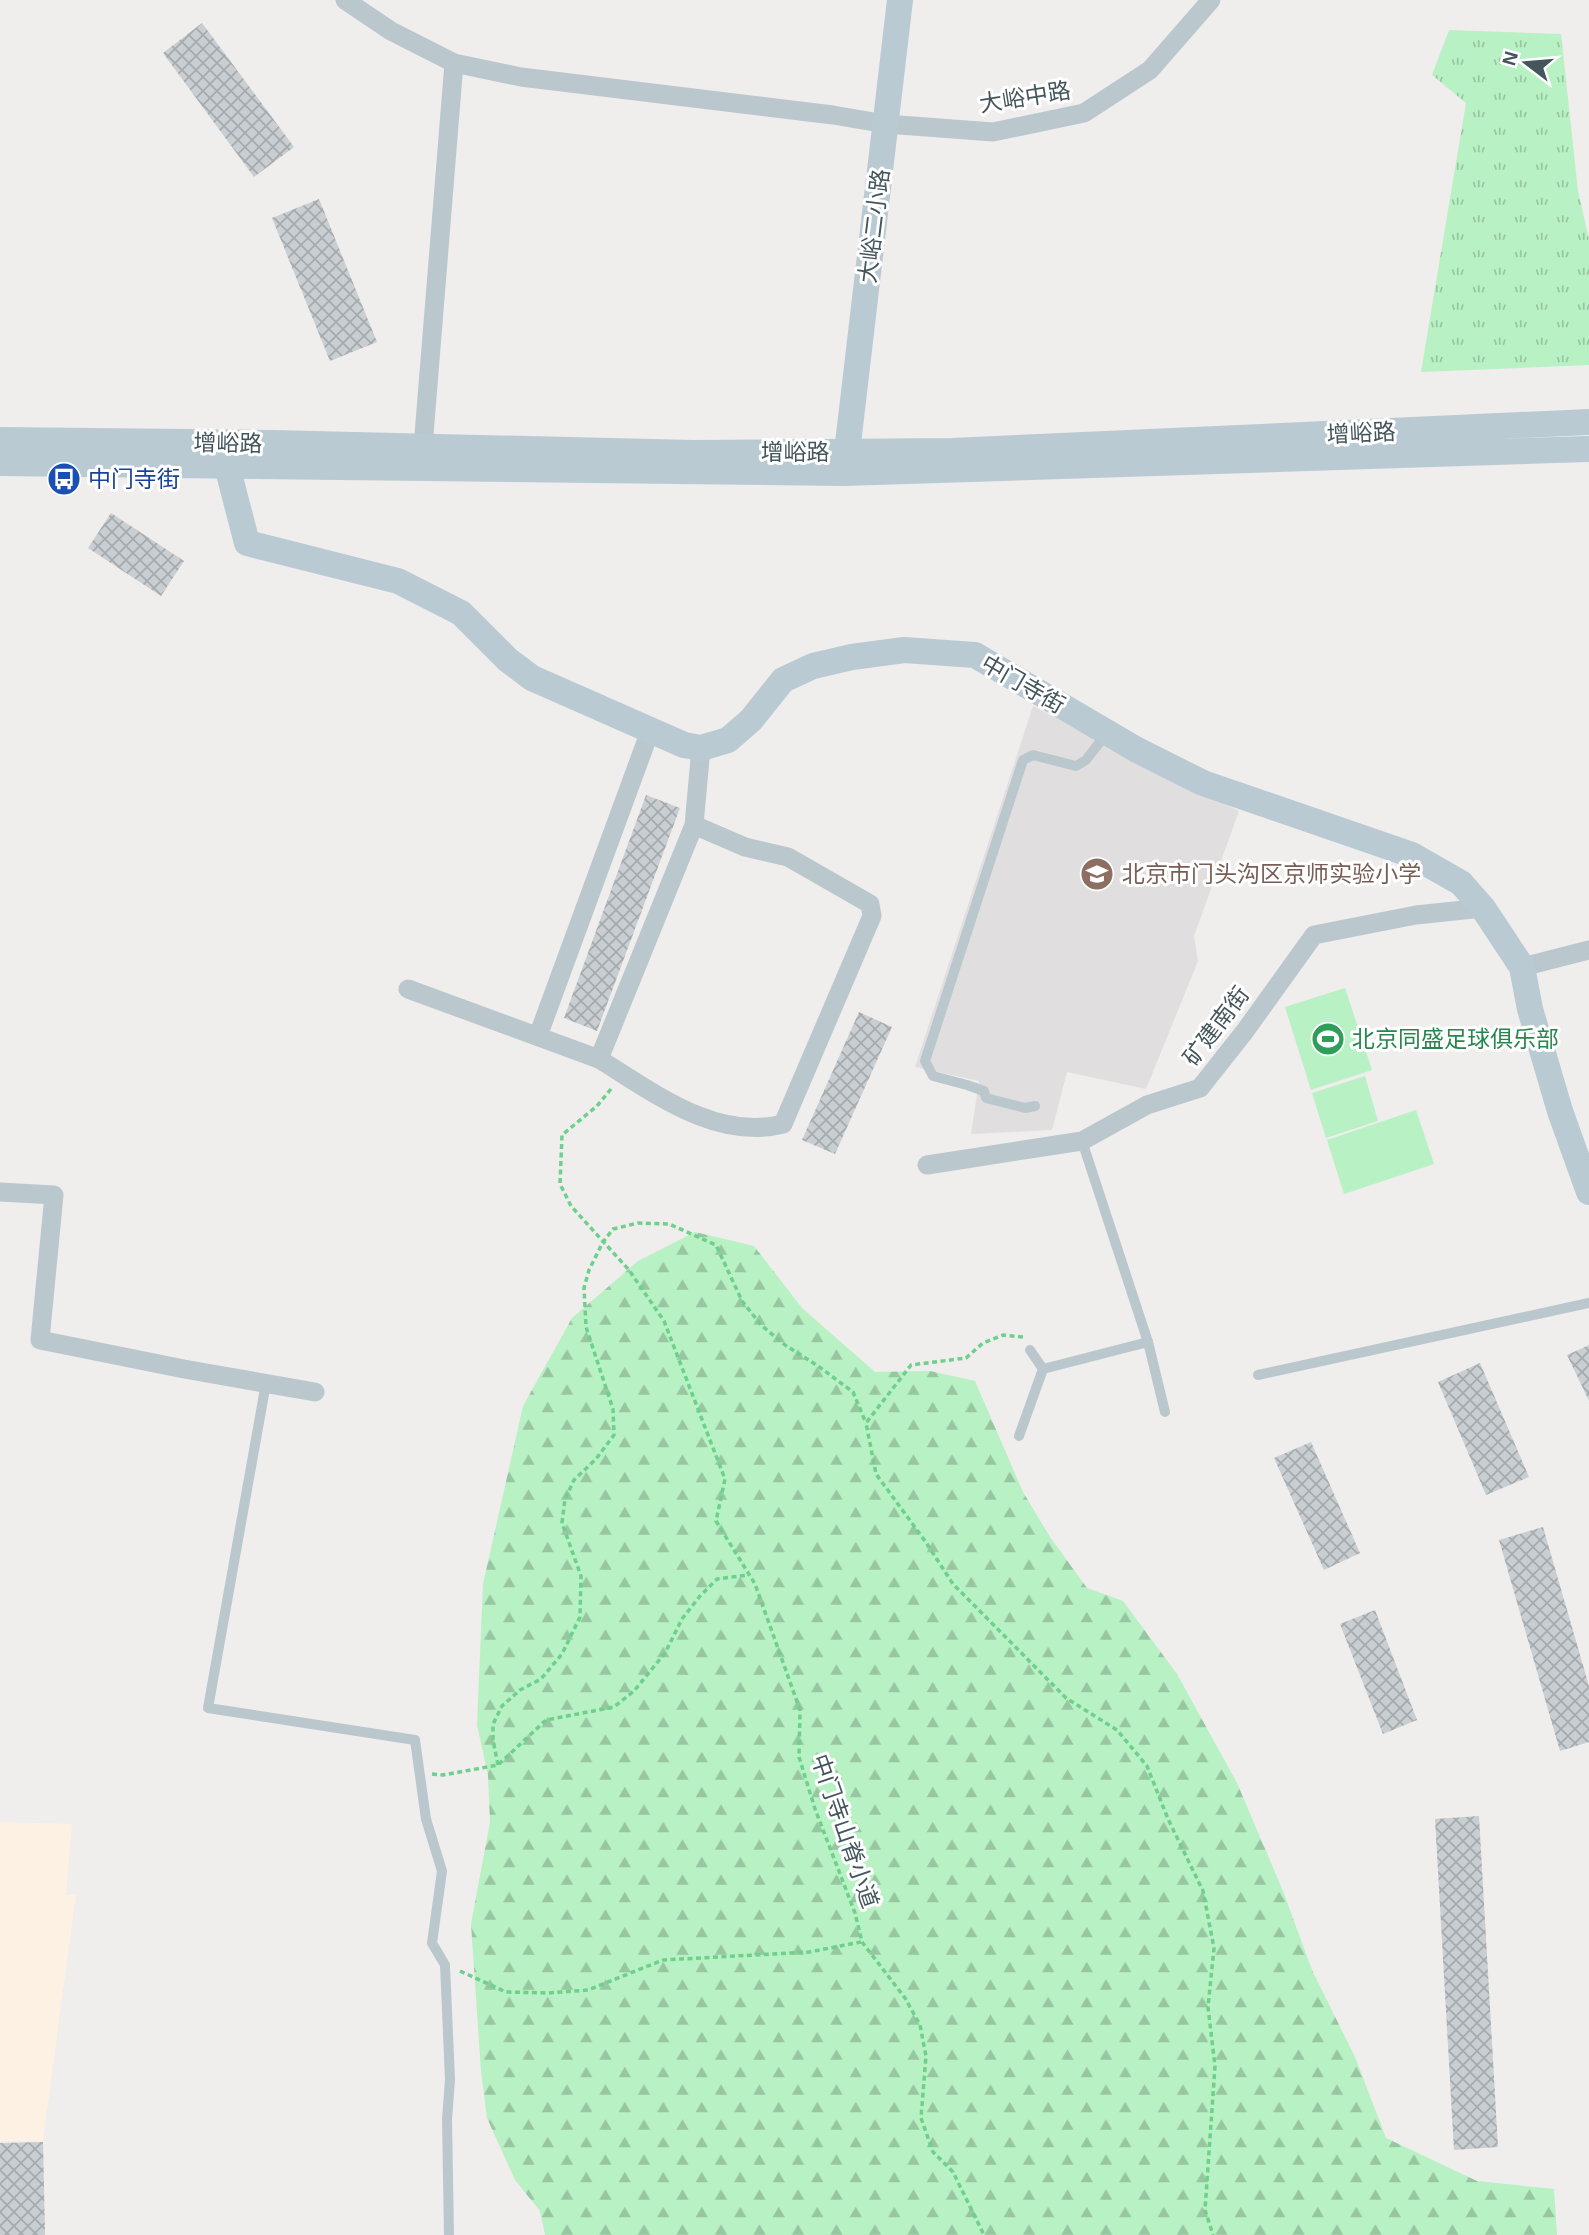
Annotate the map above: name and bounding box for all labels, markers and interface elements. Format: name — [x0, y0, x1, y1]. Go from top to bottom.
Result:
north arrow — [1491, 28, 1561, 98]
text: N — [1498, 49, 1522, 68]
street label: 大峪中路 — [978, 77, 1072, 117]
street label: 大峪二小路 — [854, 167, 894, 285]
street label: 增峪路 — [1326, 418, 1396, 448]
street label: 增峪路 — [193, 429, 263, 457]
street label: 增峪路 — [761, 439, 830, 465]
bus stop icon: 中门寺街 — [45, 460, 83, 498]
place label: 中门寺街 — [88, 466, 180, 492]
street label: 中门寺街 — [977, 650, 1069, 718]
school or university icon: 北京市门头沟区京师实验小学 — [1078, 855, 1116, 893]
place label: 北京市门头沟区京师实验小学 — [1122, 861, 1421, 887]
street label: 矿建南街 — [1178, 981, 1254, 1071]
sports icon: 北京同盛足球俱乐部 — [1309, 1020, 1347, 1058]
place label: 北京同盛足球俱乐部 — [1352, 1026, 1559, 1052]
street label: 中门寺山脊小道 — [807, 1751, 883, 1911]

